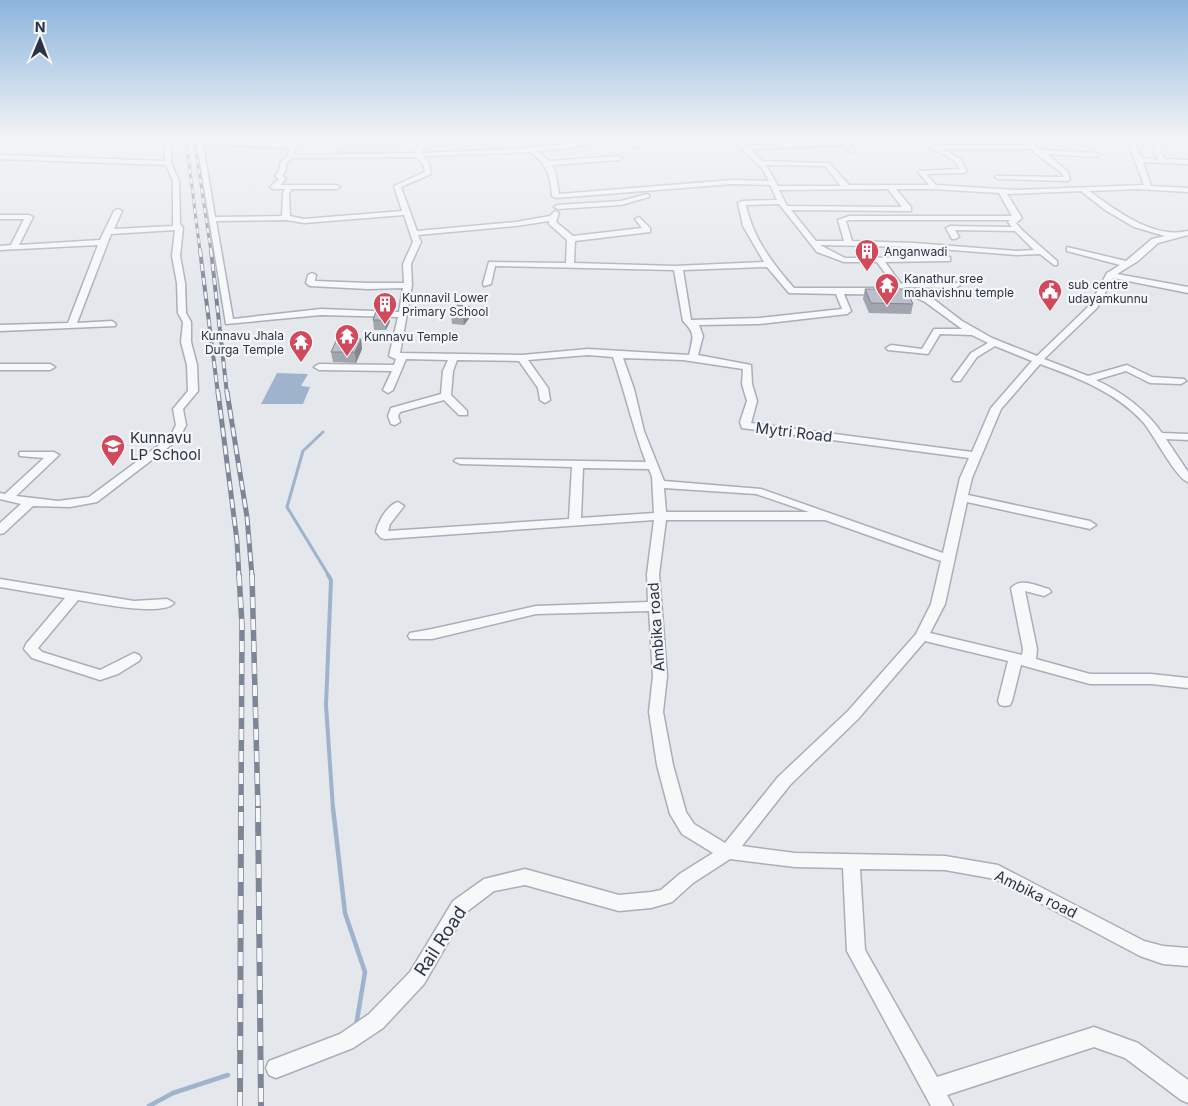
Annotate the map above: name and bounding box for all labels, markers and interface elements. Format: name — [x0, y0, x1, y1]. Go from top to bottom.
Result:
north arrow — [15, 15, 65, 65]
text: N — [35, 18, 46, 35]
building icon: Anganwadi — [854, 238, 880, 272]
place label: Anganwadi — [884, 244, 947, 259]
place label: Kanathur sree mahavishnu temple — [904, 271, 1014, 300]
temple icon: Kanathur sree mahavishnu temple — [874, 272, 900, 306]
place label: sub centre udayamkunnu — [1068, 277, 1148, 306]
public building icon: sub centre udayamkunnu — [1037, 278, 1063, 312]
place label: Kunnavil Lower Primary School — [402, 290, 489, 319]
building icon: Kunnavil Lower Primary School — [372, 291, 398, 325]
temple icon: Kunnavu Temple — [334, 323, 360, 357]
place label: Kunnavu Jhala Durga Temple — [201, 328, 284, 357]
temple icon: Kunnavu Jhala Durga Temple — [288, 329, 314, 363]
place label: Kunnavu Temple — [364, 329, 458, 344]
street label: Mytri Road — [755, 418, 833, 446]
place label: Kunnavu LP School — [130, 428, 201, 464]
school or university icon: Kunnavu LP School — [100, 433, 126, 467]
street label: Ambika road — [643, 582, 669, 672]
street label: Ambika road — [992, 866, 1080, 922]
street label: Rail Road — [410, 902, 470, 980]

